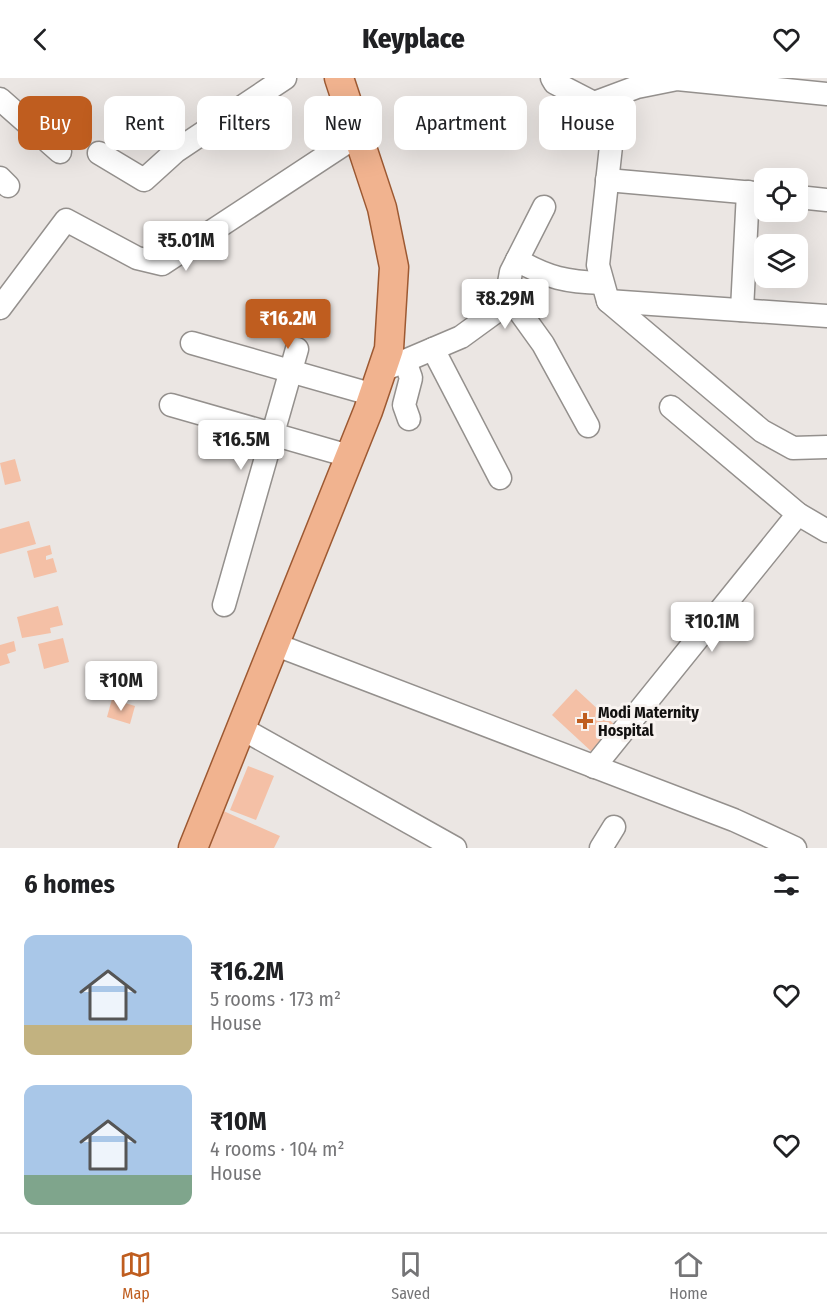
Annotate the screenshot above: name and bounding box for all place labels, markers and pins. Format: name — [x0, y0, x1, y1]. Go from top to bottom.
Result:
pin: ₹5.01M — [137, 221, 235, 272]
pin: ₹8.29M — [456, 279, 554, 330]
pin: ₹16.2M — [239, 299, 337, 350]
pin: ₹16.5M — [192, 420, 290, 471]
pin: ₹10.1M — [663, 602, 761, 653]
pin: ₹10M — [85, 661, 157, 712]
place label: Modi Maternity Hospital — [598, 703, 699, 740]
marker: Modi Maternity Hospital — [576, 712, 594, 730]

